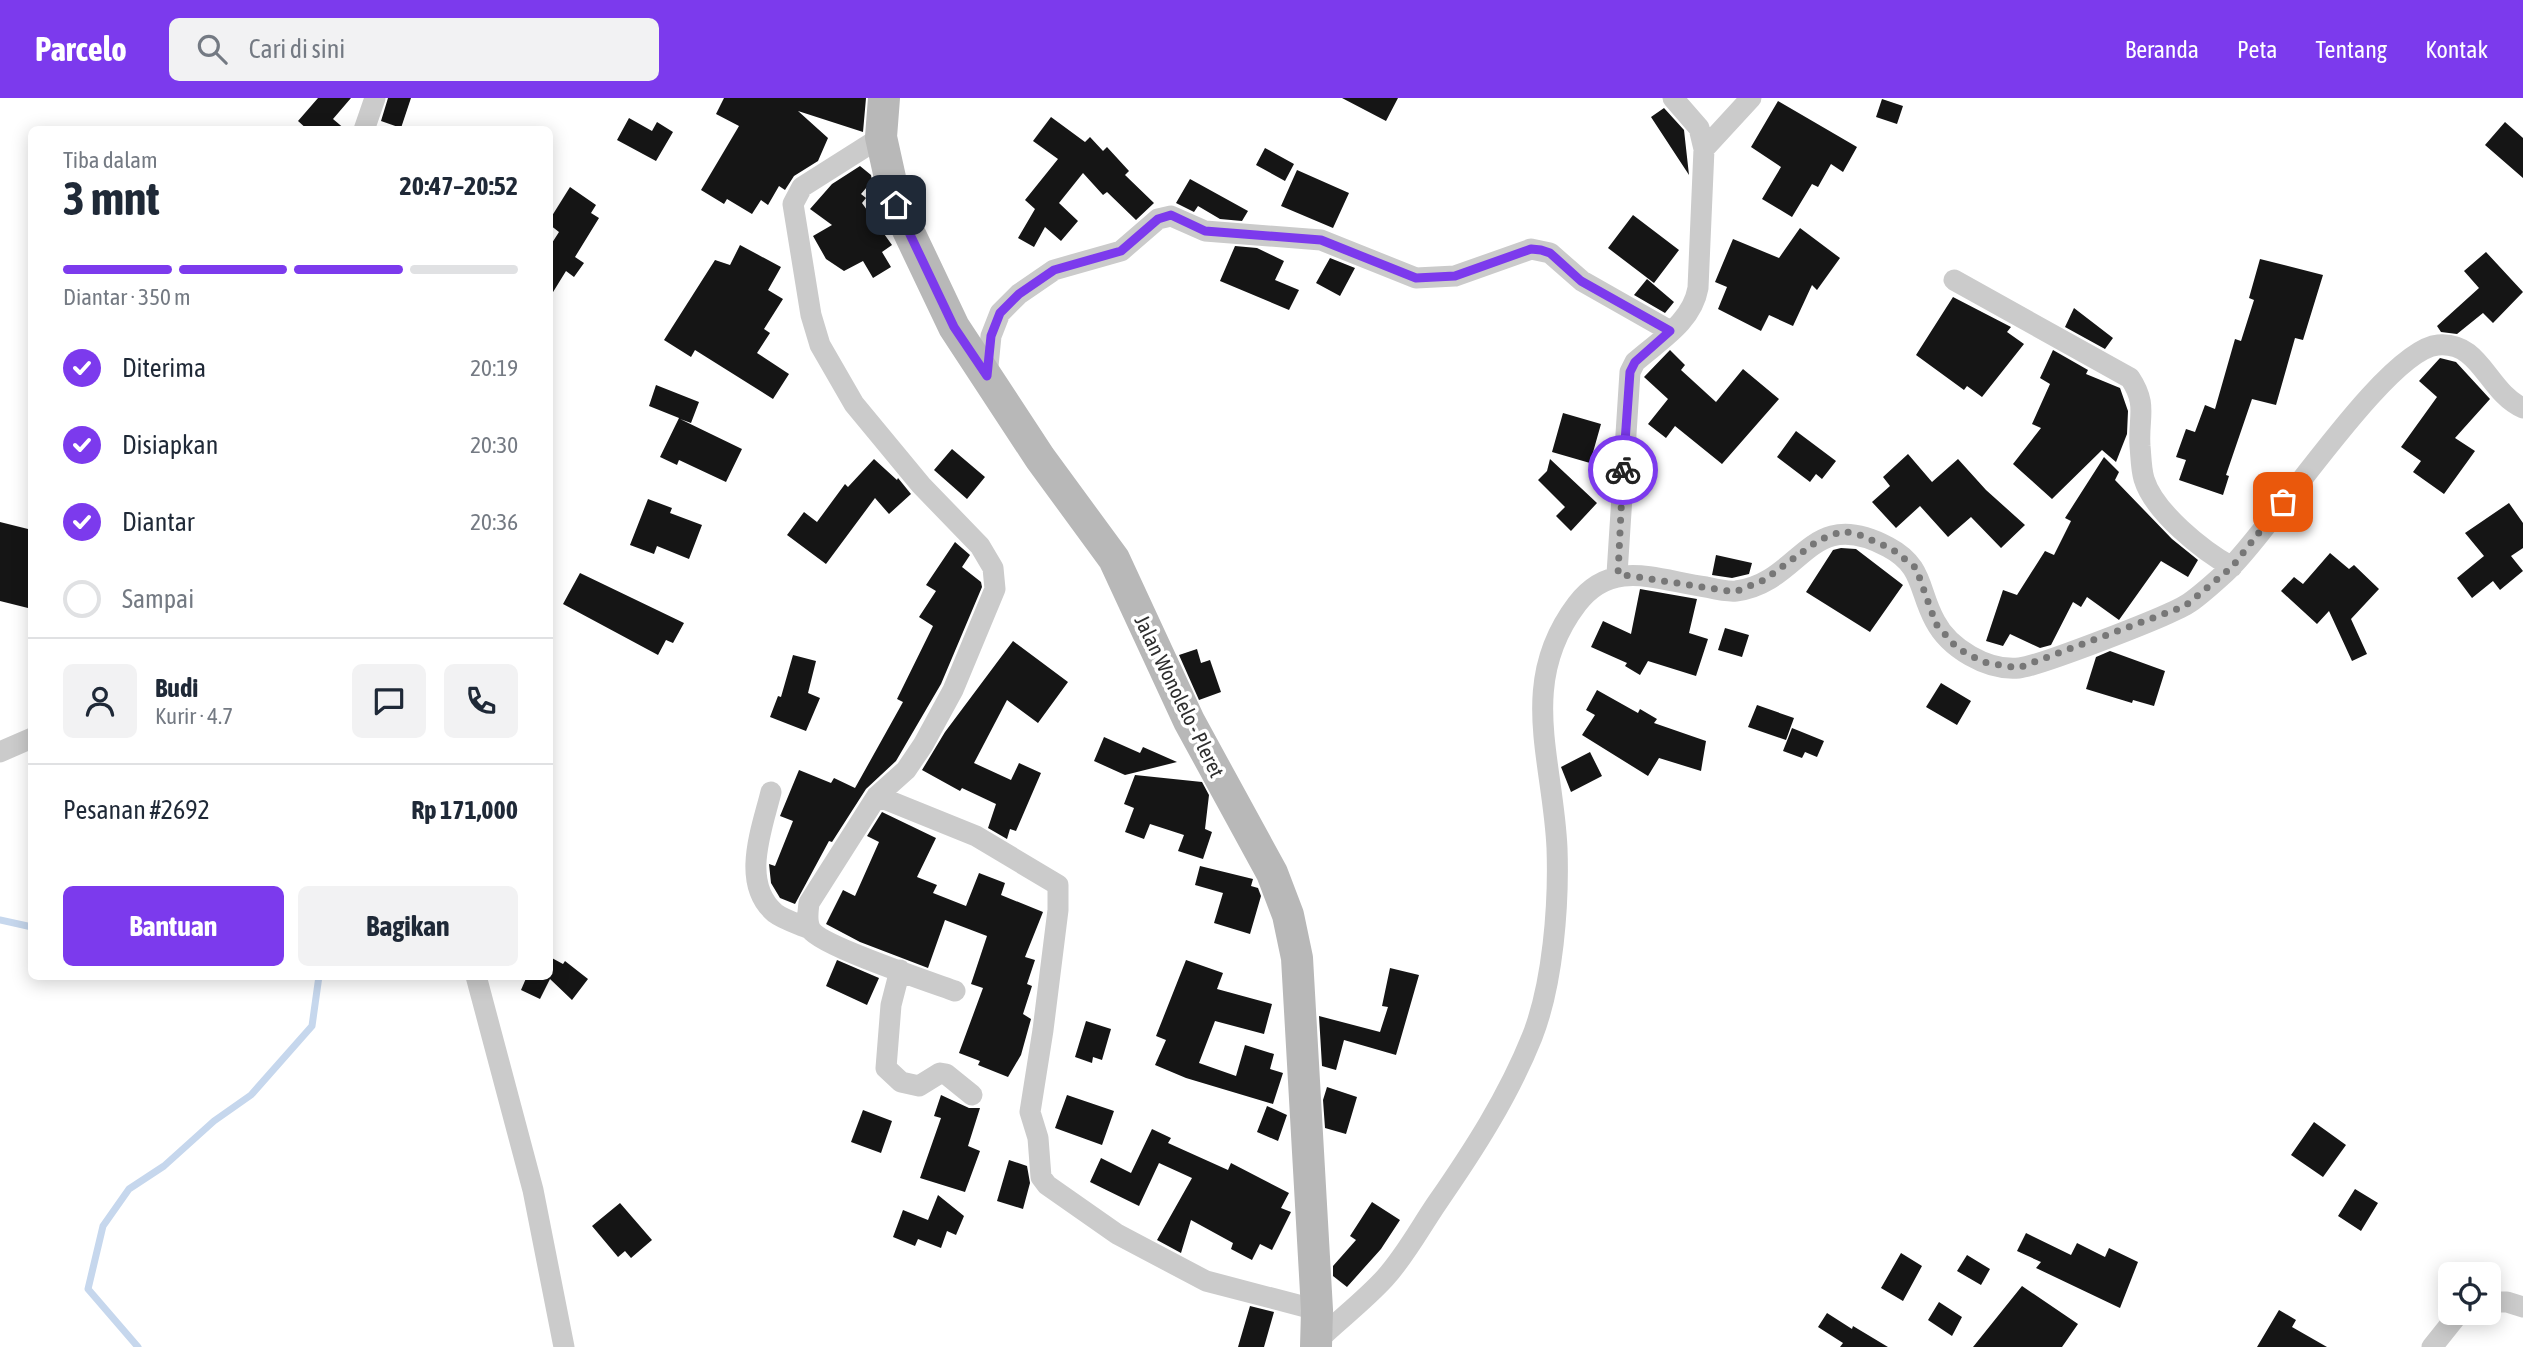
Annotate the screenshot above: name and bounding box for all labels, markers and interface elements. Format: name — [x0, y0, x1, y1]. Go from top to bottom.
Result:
search box — [169, 18, 659, 81]
text: Parcelo — [35, 30, 127, 68]
icon: search — [193, 30, 231, 68]
text: Cari di sini — [249, 34, 345, 64]
text: Beranda — [2125, 36, 2199, 63]
text: Peta — [2237, 36, 2277, 63]
text: Tentang — [2315, 36, 2387, 63]
text: Kontak — [2425, 36, 2488, 63]
text: Tiba dalam — [63, 147, 158, 173]
text: 20:47–20:52 — [400, 171, 518, 201]
text: 3 mnt — [63, 172, 160, 225]
pin — [866, 175, 926, 235]
icon: home — [877, 186, 915, 224]
text: Diantar · 350 m — [63, 284, 191, 310]
icon: check — [63, 349, 101, 387]
text: Diterima — [122, 353, 206, 383]
text: 20:19 — [470, 355, 518, 381]
icon: check — [63, 426, 101, 464]
text: Disiapkan — [122, 430, 218, 460]
text: 20:30 — [470, 432, 518, 458]
courier — [1588, 435, 1658, 505]
icon: bike — [1604, 451, 1642, 489]
pin — [2253, 472, 2313, 532]
icon: bag — [2264, 483, 2302, 521]
icon: check — [63, 503, 101, 541]
text: Diantar — [122, 507, 195, 537]
text: 20:36 — [470, 509, 518, 535]
text: Sampai — [122, 584, 194, 614]
street label: Jalan Wonolelo - Pleret — [1130, 611, 1230, 781]
button: person — [63, 664, 137, 738]
button: chat — [352, 664, 426, 738]
button: phone — [444, 664, 518, 738]
text: Budi — [155, 673, 198, 703]
text: Kurir · 4.7 — [155, 703, 233, 729]
text: Pesanan #2692 — [63, 795, 210, 825]
text: Rp 171,000 — [411, 795, 518, 825]
button: Bantuan — [63, 886, 284, 966]
button: Bagikan — [298, 886, 518, 966]
map controls — [2438, 1262, 2501, 1325]
button: locate — [2438, 1262, 2501, 1325]

